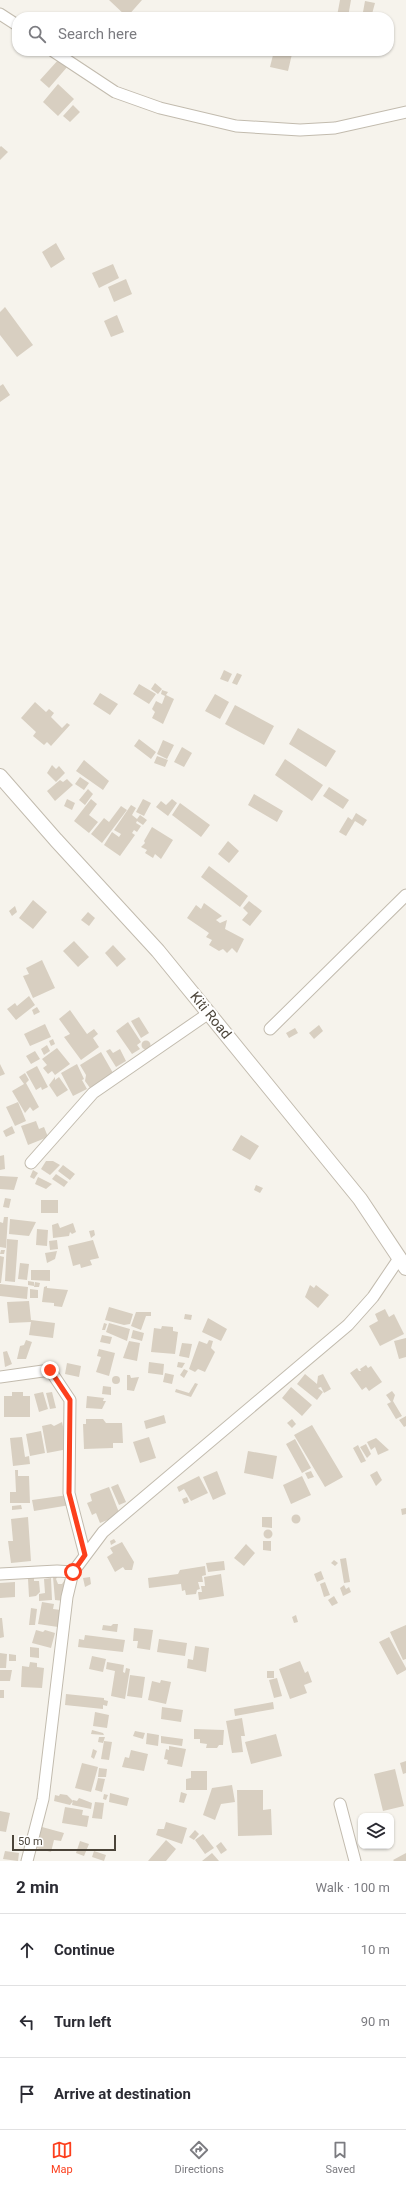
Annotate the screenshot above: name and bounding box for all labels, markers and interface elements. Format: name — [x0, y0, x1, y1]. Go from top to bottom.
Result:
search box — [12, 12, 394, 56]
icon: search — [26, 23, 48, 45]
text: Search here — [58, 25, 137, 43]
street label: Kiti Road — [187, 988, 235, 1042]
route end — [41, 1361, 59, 1379]
route start — [64, 1563, 82, 1581]
map controls — [358, 1813, 394, 1849]
button: layers — [358, 1813, 394, 1849]
scale bar — [12, 1833, 116, 1852]
text: 50 m — [18, 1835, 43, 1848]
text: 2 min — [16, 1877, 59, 1897]
text: Walk · 100 m — [315, 1880, 390, 1895]
icon: ahead — [16, 1939, 38, 1961]
text: Continue — [54, 1941, 115, 1959]
text: 10 m — [361, 1942, 390, 1957]
icon: left — [16, 2011, 38, 2033]
text: Turn left — [54, 2013, 111, 2031]
text: 90 m — [361, 2014, 390, 2029]
icon: arrive — [16, 2083, 38, 2105]
text: Arrive at destination — [54, 2085, 191, 2103]
tab: Map — [51, 2139, 73, 2176]
tab: Directions — [174, 2139, 224, 2176]
tab: Saved — [325, 2139, 355, 2176]

